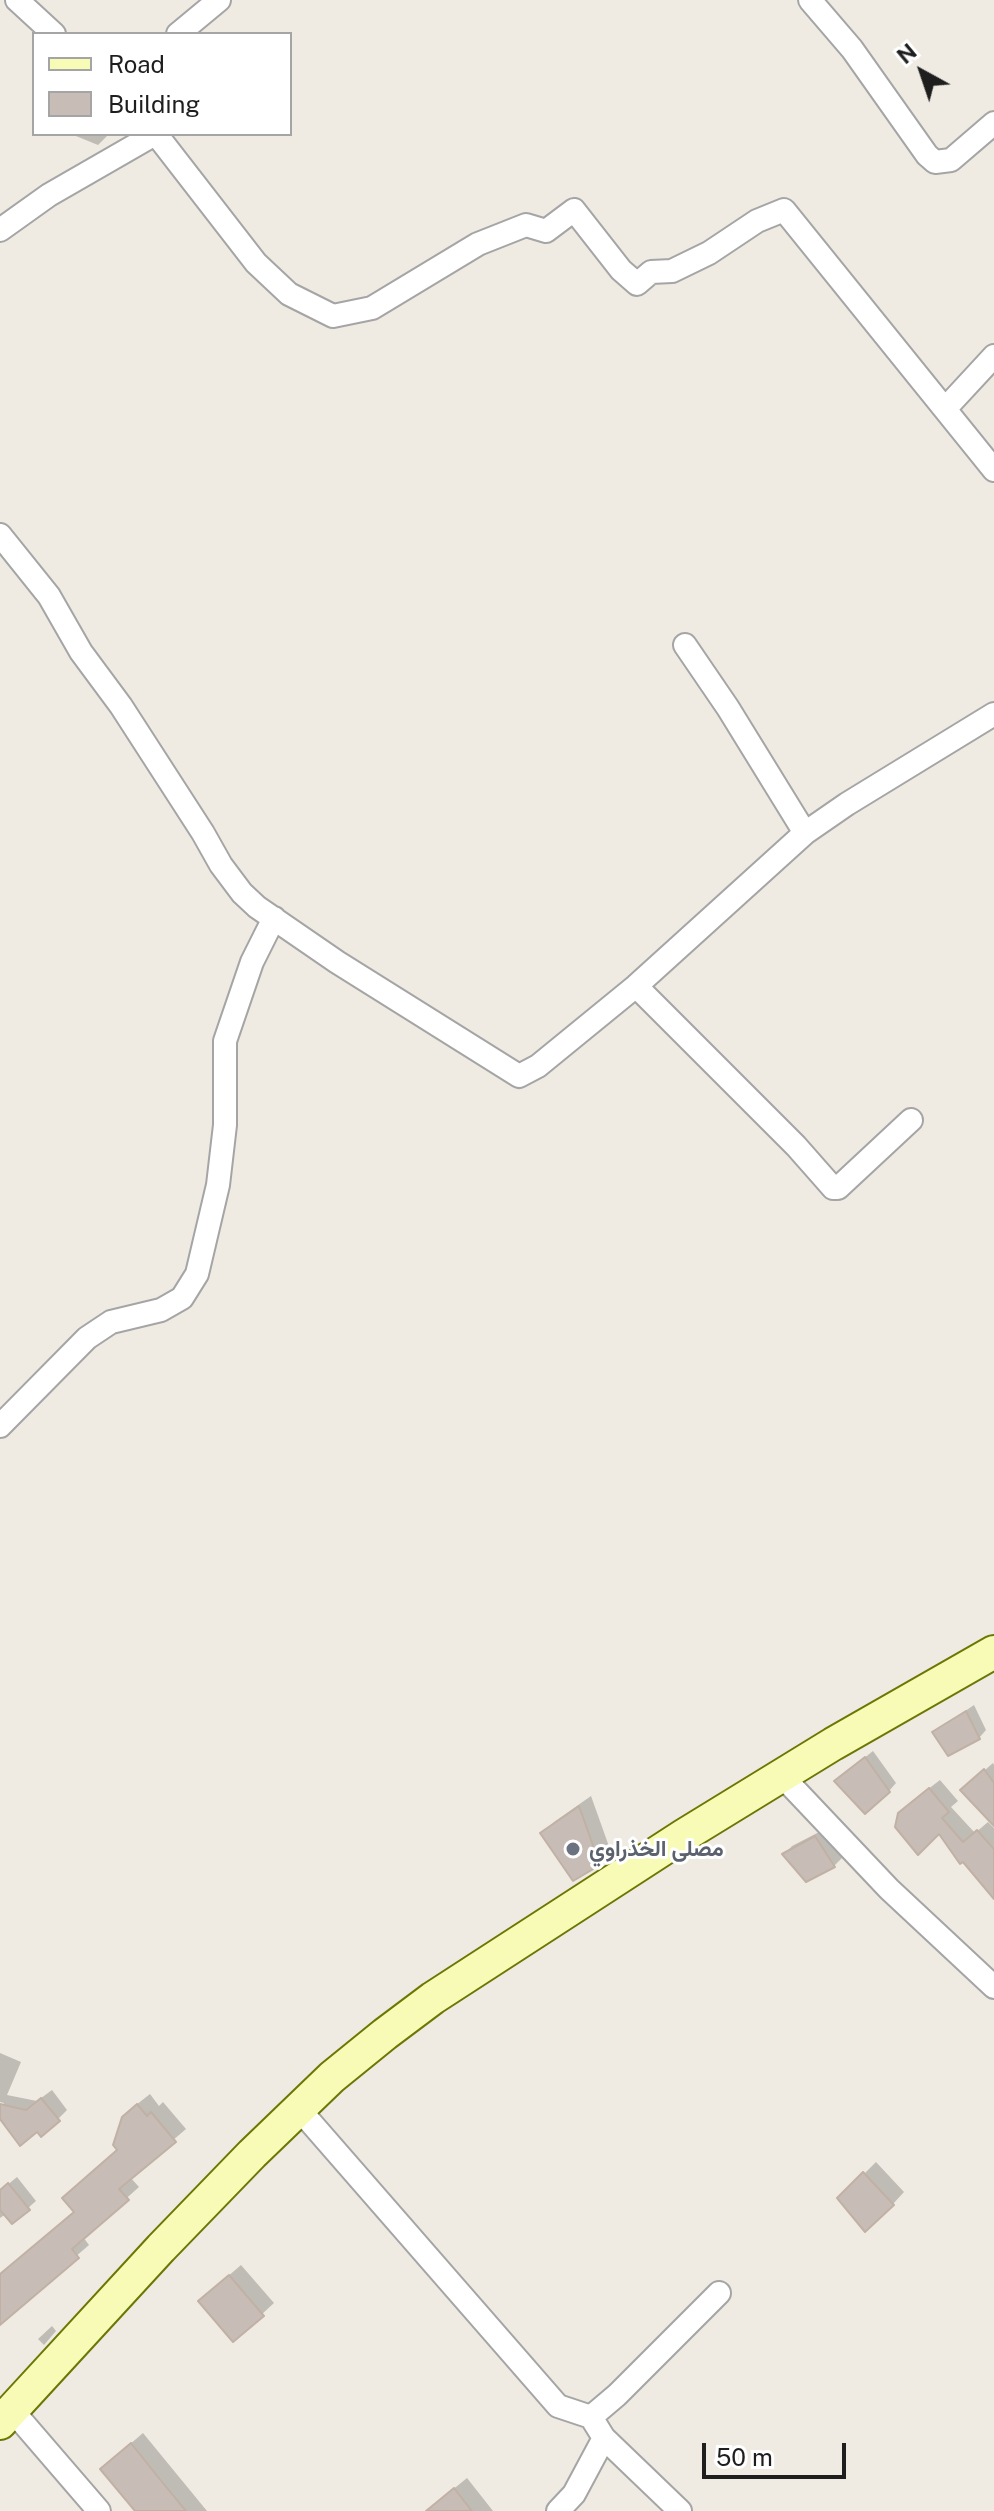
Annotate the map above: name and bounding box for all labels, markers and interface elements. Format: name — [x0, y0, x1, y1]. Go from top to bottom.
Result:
legend — [32, 32, 292, 136]
north arrow — [882, 32, 962, 112]
text: N — [892, 38, 922, 69]
text: Road — [108, 50, 165, 78]
text: Building — [108, 90, 200, 118]
place label: مصلى الخذراوي — [589, 1836, 724, 1862]
marker: مصلى الخذراوي — [564, 1840, 582, 1858]
scale bar — [706, 2427, 850, 2477]
text: 50 m — [716, 2443, 773, 2471]

